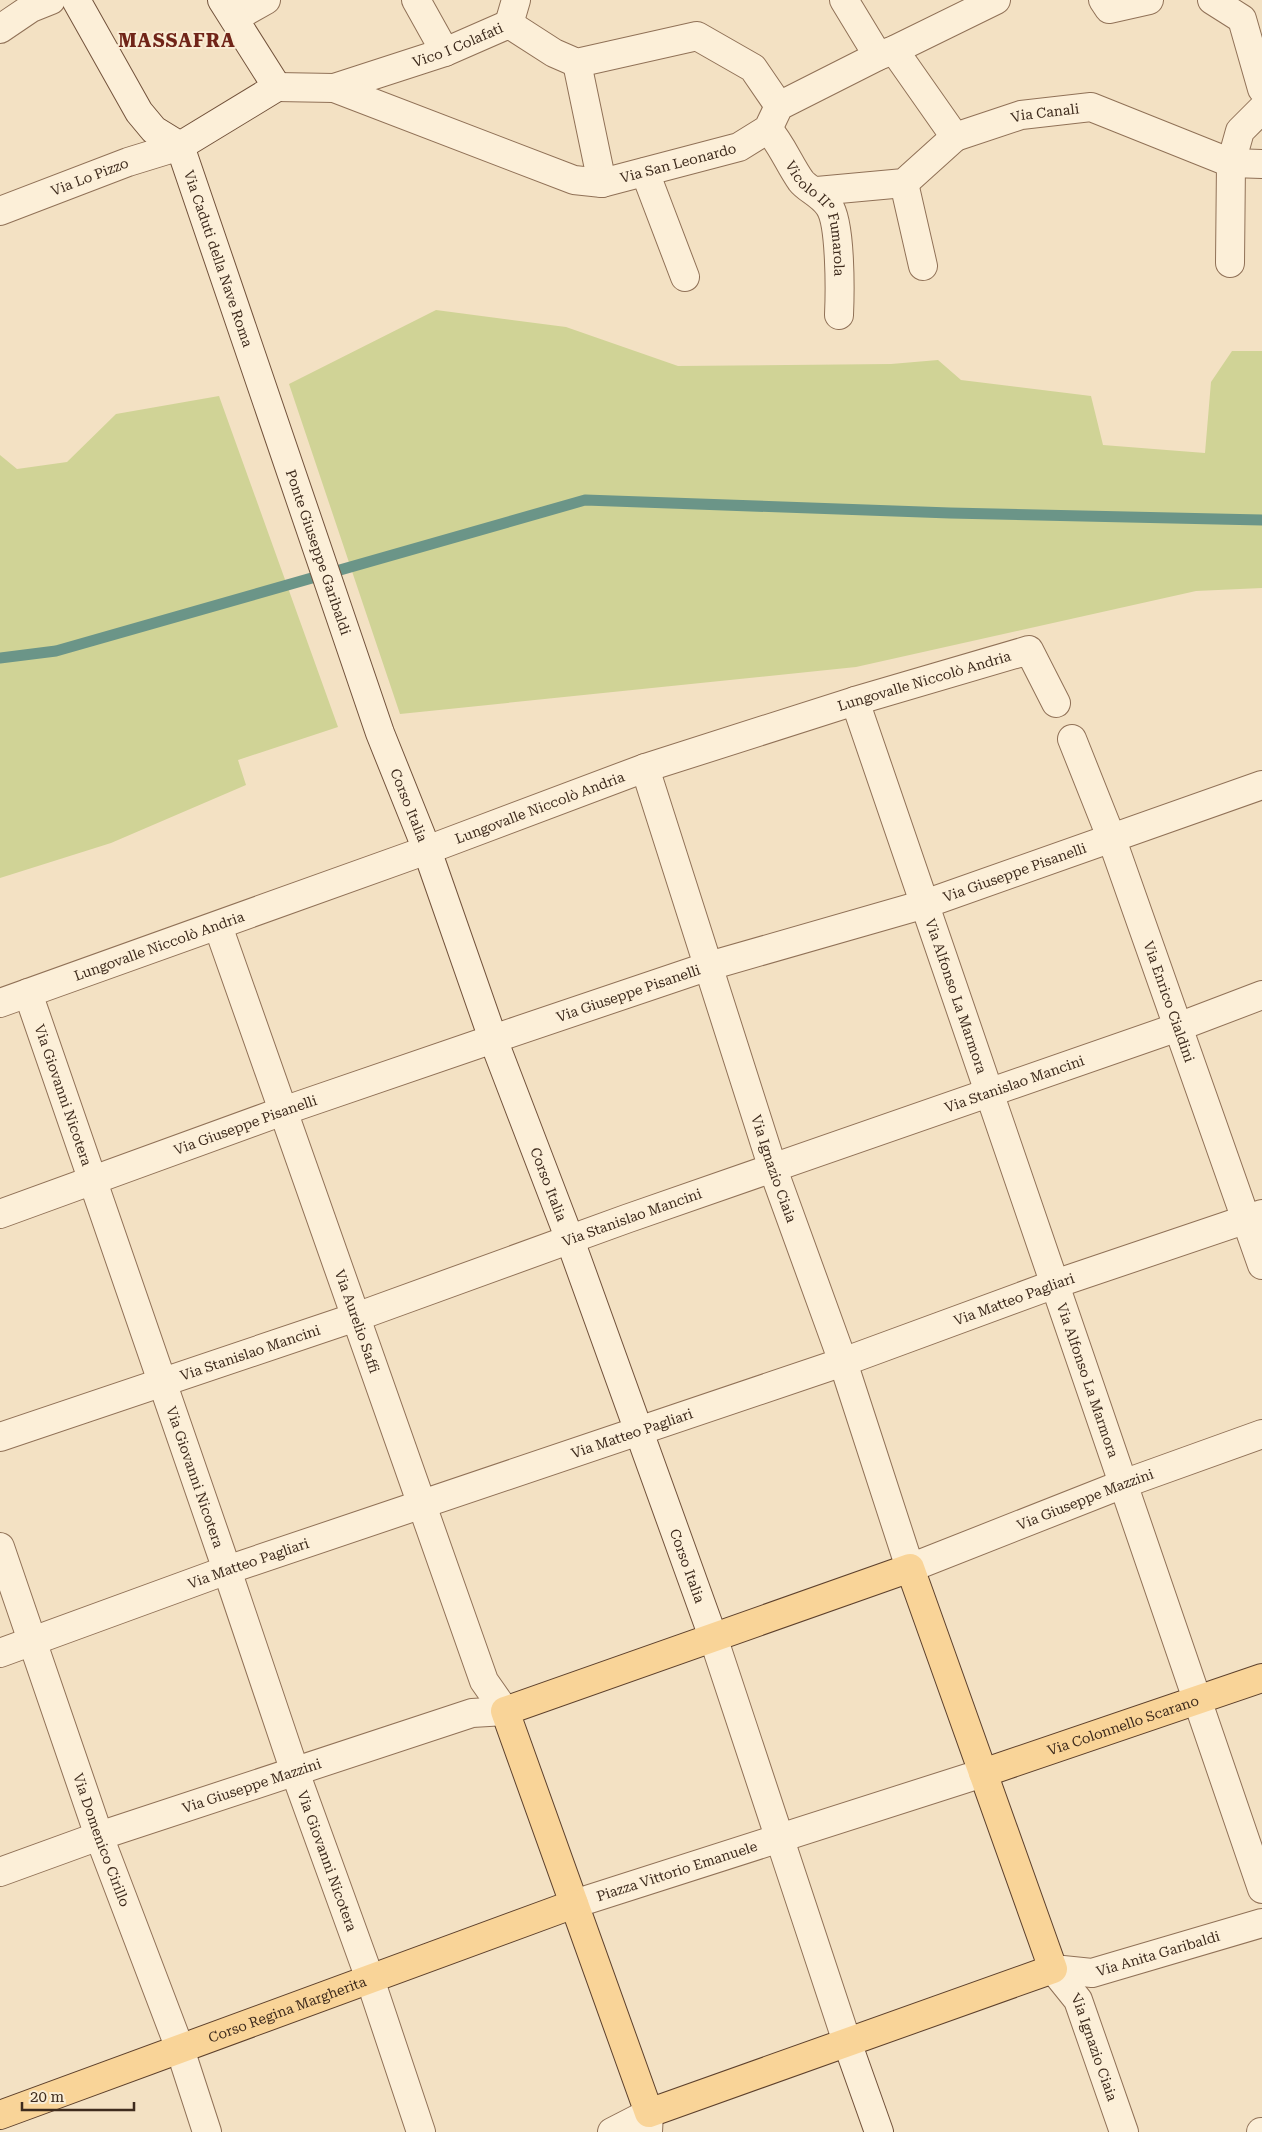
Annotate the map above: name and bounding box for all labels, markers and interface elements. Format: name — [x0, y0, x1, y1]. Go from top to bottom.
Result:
street label: Vico I Colafati — [410, 19, 506, 70]
district label: MASSAFRA — [118, 29, 236, 52]
street label: Via Canali — [1009, 100, 1080, 126]
street label: Via San Leonardo — [618, 140, 738, 186]
street label: Via Lo Pizzo — [49, 155, 131, 199]
street label: Vicolo II° Fumarola — [782, 158, 847, 277]
street label: Via Caduti della Nave Roma — [181, 168, 256, 350]
street label: Ponte Giuseppe Garibaldi — [283, 467, 354, 637]
street label: Lungovalle Niccolò Andria — [836, 648, 1013, 714]
street label: Corso Italia — [387, 766, 431, 845]
street label: Lungovalle Niccolò Andria — [453, 768, 627, 847]
street label: Via Giuseppe Pisanelli — [941, 840, 1089, 905]
street label: Lungovalle Niccolò Andria — [72, 908, 247, 984]
street label: Via Alfonso La Marmora — [922, 917, 990, 1076]
street label: Via Enrico Cialdini — [1140, 939, 1198, 1065]
street label: Via Giuseppe Pisanelli — [554, 961, 703, 1025]
street label: Via Giovanni Nicotera — [31, 1022, 95, 1168]
street label: Via Stanislao Mancini — [942, 1052, 1087, 1116]
street label: Via Giuseppe Pisanelli — [172, 1092, 319, 1158]
street label: Via Ignazio Ciaia — [748, 1113, 800, 1225]
street label: Corso Italia — [527, 1145, 570, 1224]
street label: Via Stanislao Mancini — [560, 1185, 704, 1249]
street label: Via Aurelio Saffi — [332, 1267, 383, 1375]
street label: Via Matteo Pagliari — [951, 1270, 1077, 1329]
street label: Via Alfonso La Marmora — [1054, 1301, 1122, 1460]
street label: Via Stanislao Mancini — [178, 1322, 323, 1384]
street label: Via Giovanni Nicotera — [163, 1404, 227, 1550]
street label: Via Matteo Pagliari — [569, 1405, 695, 1461]
street label: Via Giuseppe Mazzini — [1015, 1466, 1156, 1533]
street label: Corso Italia — [667, 1527, 708, 1605]
street label: Via Matteo Pagliari — [185, 1535, 311, 1592]
street label: Via Colonnello Scarano — [1045, 1692, 1201, 1758]
street label: Via Giuseppe Mazzini — [180, 1755, 324, 1816]
street label: Via Domenico Cirillo — [70, 1771, 133, 1909]
street label: Via Giovanni Nicotera — [294, 1788, 360, 1934]
street label: Piazza Vittorio Emanuele — [595, 1838, 759, 1904]
street label: Via Anita Garibaldi — [1094, 1928, 1222, 1979]
street label: Corso Regina Margherita — [206, 1973, 369, 2046]
street label: Via Ignazio Ciaia — [1068, 1990, 1121, 2104]
scale bar — [22, 2080, 135, 2112]
text: 20 m — [30, 2088, 65, 2106]

